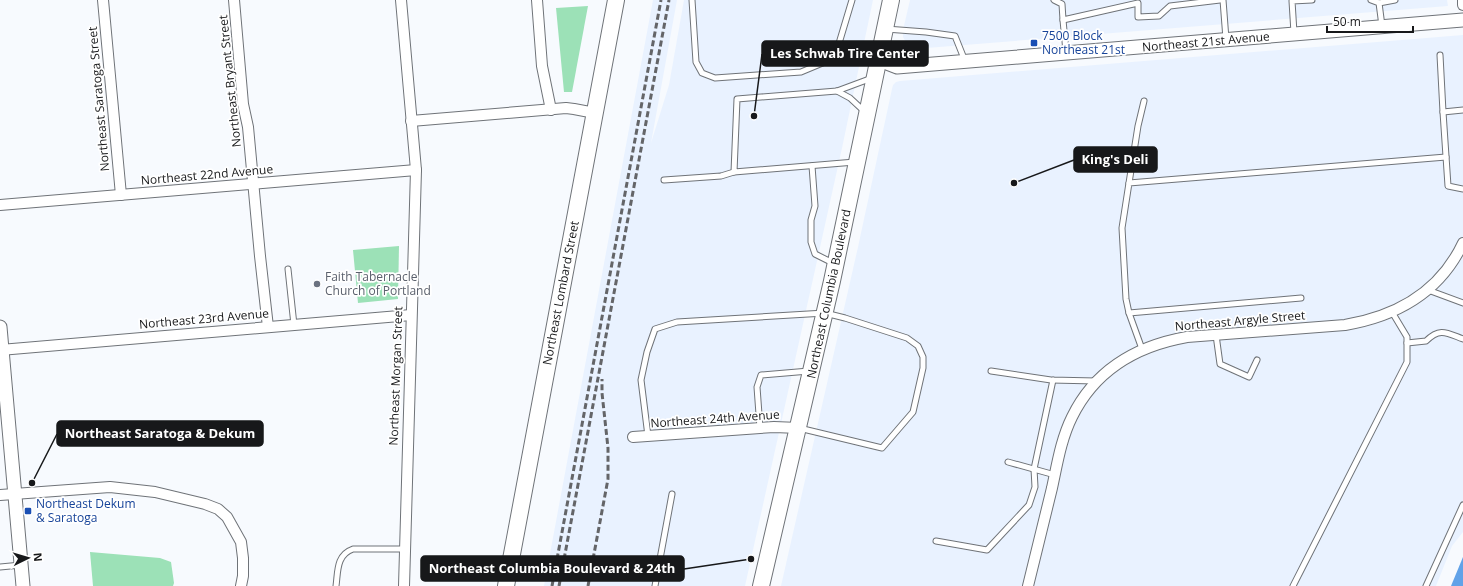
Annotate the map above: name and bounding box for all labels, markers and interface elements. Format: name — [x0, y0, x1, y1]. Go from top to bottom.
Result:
scale bar — [1327, 8, 1413, 34]
text: 50 m — [1333, 13, 1361, 30]
street label: Northeast Bryant Street — [214, 14, 245, 148]
street label: Northeast Saratoga Street — [84, 26, 113, 172]
place label: 7500 Block Northeast 21st — [1042, 27, 1125, 58]
street label: Northeast 21st Avenue — [1141, 27, 1271, 56]
marker: 7500 Block Northeast 21st — [1029, 38, 1039, 48]
callout: Les Schwab Tire Center — [762, 41, 928, 66]
text: Les Schwab Tire Center — [770, 44, 920, 62]
callout: King's Deli — [1074, 147, 1157, 172]
text: King's Deli — [1081, 150, 1149, 168]
street label: Northeast 22nd Avenue — [140, 160, 274, 189]
street label: Northeast Columbia Boulevard — [802, 208, 855, 380]
street label: Northeast Lombard Street — [538, 219, 583, 367]
place label: Faith Tabernacle Church of Portland — [325, 268, 431, 299]
marker: Faith Tabernacle Church of Portland — [312, 279, 322, 289]
street label: Northeast 23rd Avenue — [138, 304, 270, 333]
street label: Northeast Morgan Street — [385, 306, 406, 446]
street label: Northeast Argyle Street — [1174, 306, 1306, 335]
street label: Northeast 24th Avenue — [650, 405, 780, 431]
callout: Northeast Saratoga & Dekum — [57, 421, 263, 446]
text: Northeast Saratoga & Dekum — [65, 424, 255, 442]
place label: Northeast Dekum & Saratoga — [36, 495, 136, 526]
marker: Northeast Dekum & Saratoga — [23, 506, 33, 516]
north arrow — [8, 538, 48, 578]
text: N — [31, 552, 46, 562]
callout: Northeast Columbia Boulevard & 24th — [421, 556, 684, 581]
text: Northeast Columbia Boulevard & 24th — [429, 559, 675, 577]

